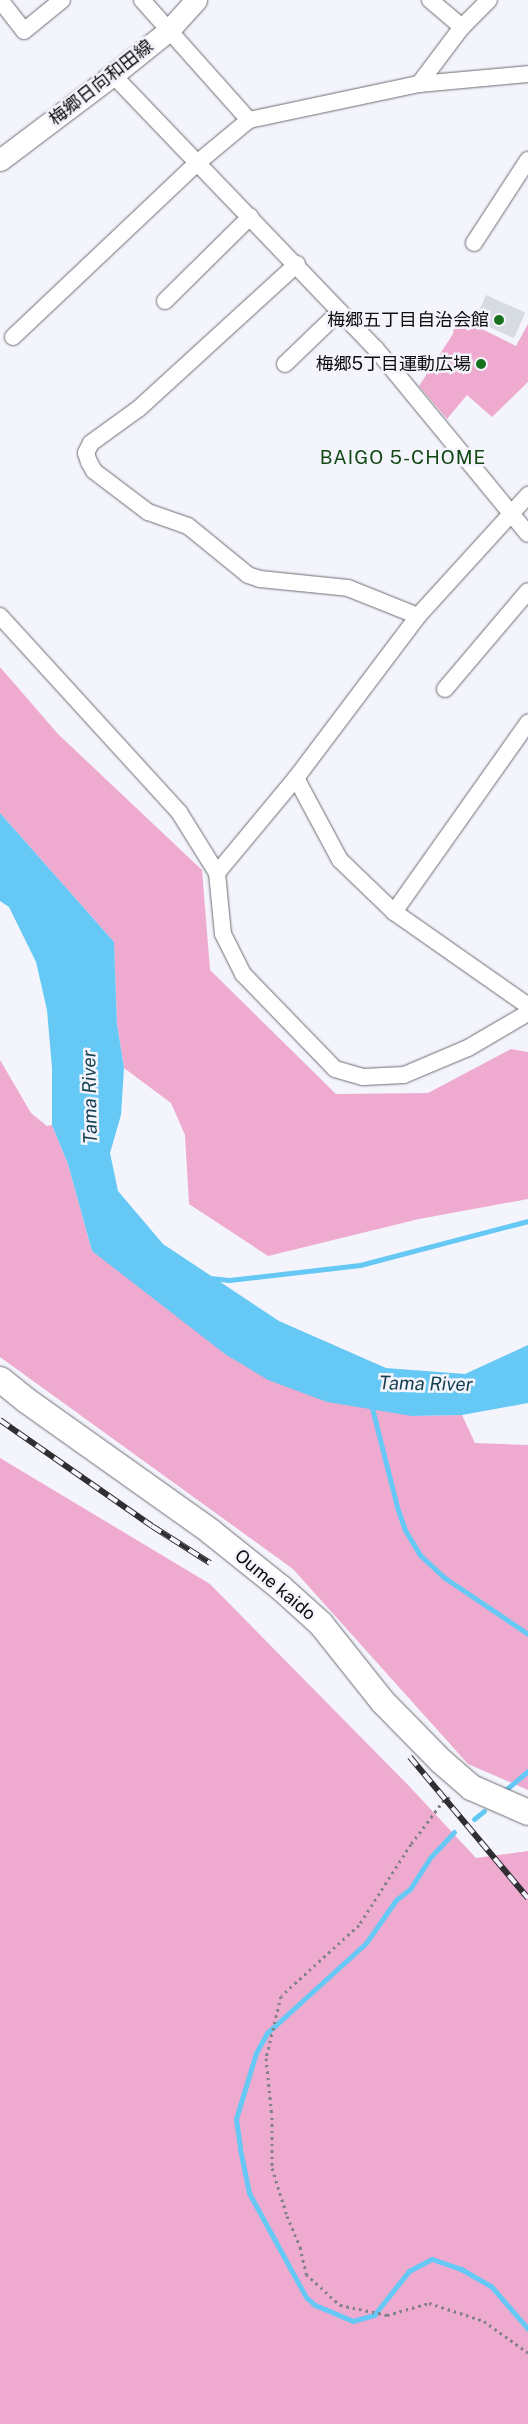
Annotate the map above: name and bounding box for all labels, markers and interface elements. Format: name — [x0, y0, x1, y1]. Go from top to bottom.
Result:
street label: 梅郷日向和田線 — [45, 36, 157, 130]
place label: 梅郷五丁目自治会館 — [327, 309, 489, 331]
marker: 梅郷五丁目自治会館 — [493, 314, 505, 326]
place label: 梅郷5丁目運動広場 — [315, 353, 471, 375]
marker: 梅郷5丁目運動広場 — [475, 358, 487, 370]
district label: BAIGO 5-CHOME — [318, 447, 488, 469]
water label: Tama River — [78, 1050, 102, 1144]
water label: Tama River — [379, 1372, 473, 1396]
street label: Oume kaido — [230, 1545, 320, 1625]

